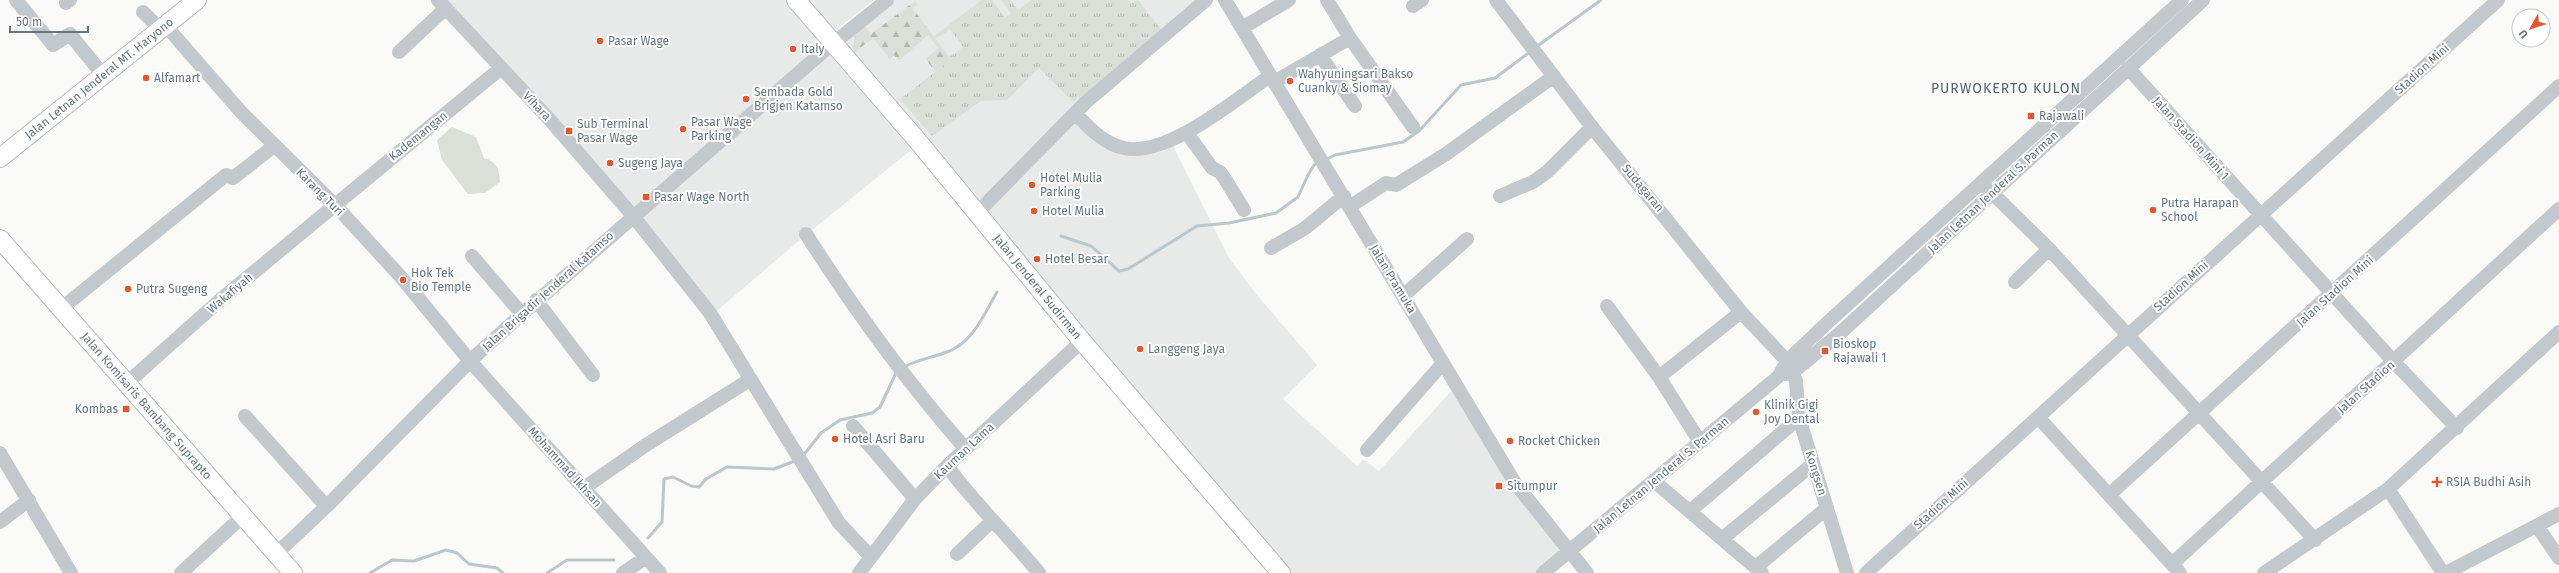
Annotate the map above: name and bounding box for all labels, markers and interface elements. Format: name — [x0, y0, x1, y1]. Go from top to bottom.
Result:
scale bar — [10, 8, 88, 34]
north arrow — [2511, 8, 2551, 48]
text: 50 m — [16, 15, 42, 29]
street label: Jalan Letnan Jenderal MT. Haryono — [22, 15, 176, 142]
text: U — [2516, 27, 2531, 41]
place label: Pasar Wage — [608, 34, 669, 48]
marker: Pasar Wage — [595, 36, 605, 46]
street label: Stadion Mini — [2392, 41, 2452, 97]
place label: Italy — [801, 42, 825, 56]
marker: Italy — [788, 44, 798, 54]
place label: Wahyuningsari Bakso Cuanky & Siomay — [1298, 67, 1413, 95]
place label: Alfamart — [154, 71, 201, 85]
marker: Alfamart — [141, 73, 151, 83]
marker: Wahyuningsari Bakso Cuanky & Siomay — [1285, 76, 1295, 86]
district label: PURWOKERTO KULON — [1931, 80, 2081, 97]
place label: Sembada Gold Brigjen Katamso — [754, 85, 843, 113]
street label: Vihara — [520, 89, 554, 123]
marker: Sembada Gold Brigjen Katamso — [741, 94, 751, 104]
street label: Jalan Stadion Mini 1 — [2150, 94, 2232, 182]
street label: Kademangan — [386, 108, 450, 164]
place label: Rajawali — [2039, 109, 2084, 123]
marker: Rajawali — [2026, 111, 2036, 121]
place label: Pasar Wage Parking — [691, 115, 752, 143]
place label: Sub Terminal Pasar Wage — [577, 117, 649, 145]
marker: Pasar Wage Parking — [678, 124, 688, 134]
marker: Sub Terminal Pasar Wage — [564, 126, 574, 136]
street label: Jalan Letnan Jenderal S. Parman — [1925, 128, 2061, 256]
place label: Sugeng Jaya — [618, 156, 683, 170]
marker: Sugeng Jaya — [605, 158, 615, 168]
street label: Sudagaran — [1619, 162, 1667, 214]
street label: Karang Turi — [293, 165, 347, 219]
place label: Hotel Mulia Parking — [1040, 171, 1102, 199]
marker: Hotel Mulia Parking — [1027, 180, 1037, 190]
place label: Pasar Wage North — [654, 190, 749, 204]
marker: Pasar Wage North — [641, 192, 651, 202]
place label: Putra Harapan School — [2161, 196, 2239, 224]
place label: Hotel Mulia — [1042, 204, 1104, 218]
marker: Putra Harapan School — [2148, 205, 2158, 215]
marker: Hotel Mulia — [1029, 206, 1039, 216]
street label: Jalan Brigadir Jenderal Katamso — [479, 228, 617, 354]
street label: Jalan Jenderal Sudirman — [990, 232, 1085, 342]
street label: Jalan Pramuka — [1367, 242, 1419, 316]
place label: Hotel Besar — [1045, 252, 1108, 266]
street label: Jalan Stadion Mini — [2294, 253, 2376, 329]
marker: Hotel Besar — [1032, 254, 1042, 264]
street label: Stadion Mini — [2151, 258, 2211, 314]
place label: Hok Tek Bio Temple — [411, 266, 471, 294]
street label: Wakafiyah — [205, 270, 255, 316]
marker: Hok Tek Bio Temple — [398, 275, 408, 285]
place label: Putra Sugeng — [136, 282, 208, 296]
marker: Putra Sugeng — [123, 284, 133, 294]
street label: Jalan Komisaris Bambang Suprapto — [78, 330, 215, 482]
place label: Bioskop Rajawali 1 — [1833, 337, 1887, 365]
place label: Langgeng Jaya — [1148, 342, 1225, 356]
marker: Langgeng Jaya — [1135, 344, 1145, 354]
marker: Bioskop Rajawali 1 — [1820, 346, 1830, 356]
street label: Jalan Stadion — [2334, 358, 2398, 416]
place label: Klinik Gigi Joy Dental — [1764, 398, 1820, 426]
place label: Kombas — [75, 402, 118, 416]
marker: Kombas — [121, 404, 131, 414]
marker: Klinik Gigi Joy Dental — [1751, 407, 1761, 417]
street label: Jalan Letnan Jenderal S. Parman — [1590, 414, 1732, 536]
street label: Kauman Lama — [931, 420, 997, 482]
street label: Mohammad Ikhsan — [525, 424, 605, 510]
place label: Hotel Asri Baru — [843, 432, 925, 446]
marker: Hotel Asri Baru — [830, 434, 840, 444]
place label: Rocket Chicken — [1518, 434, 1600, 448]
marker: Rocket Chicken — [1505, 436, 1515, 446]
street label: Kongsen — [1803, 449, 1829, 497]
place label: RSIA Budhi Asih — [2446, 475, 2531, 489]
street label: Stadion Mini — [1911, 476, 1971, 532]
marker: RSIA Budhi Asih — [2431, 476, 2443, 488]
place label: Situmpur — [1507, 479, 1558, 493]
marker: Situmpur — [1494, 481, 1504, 491]

